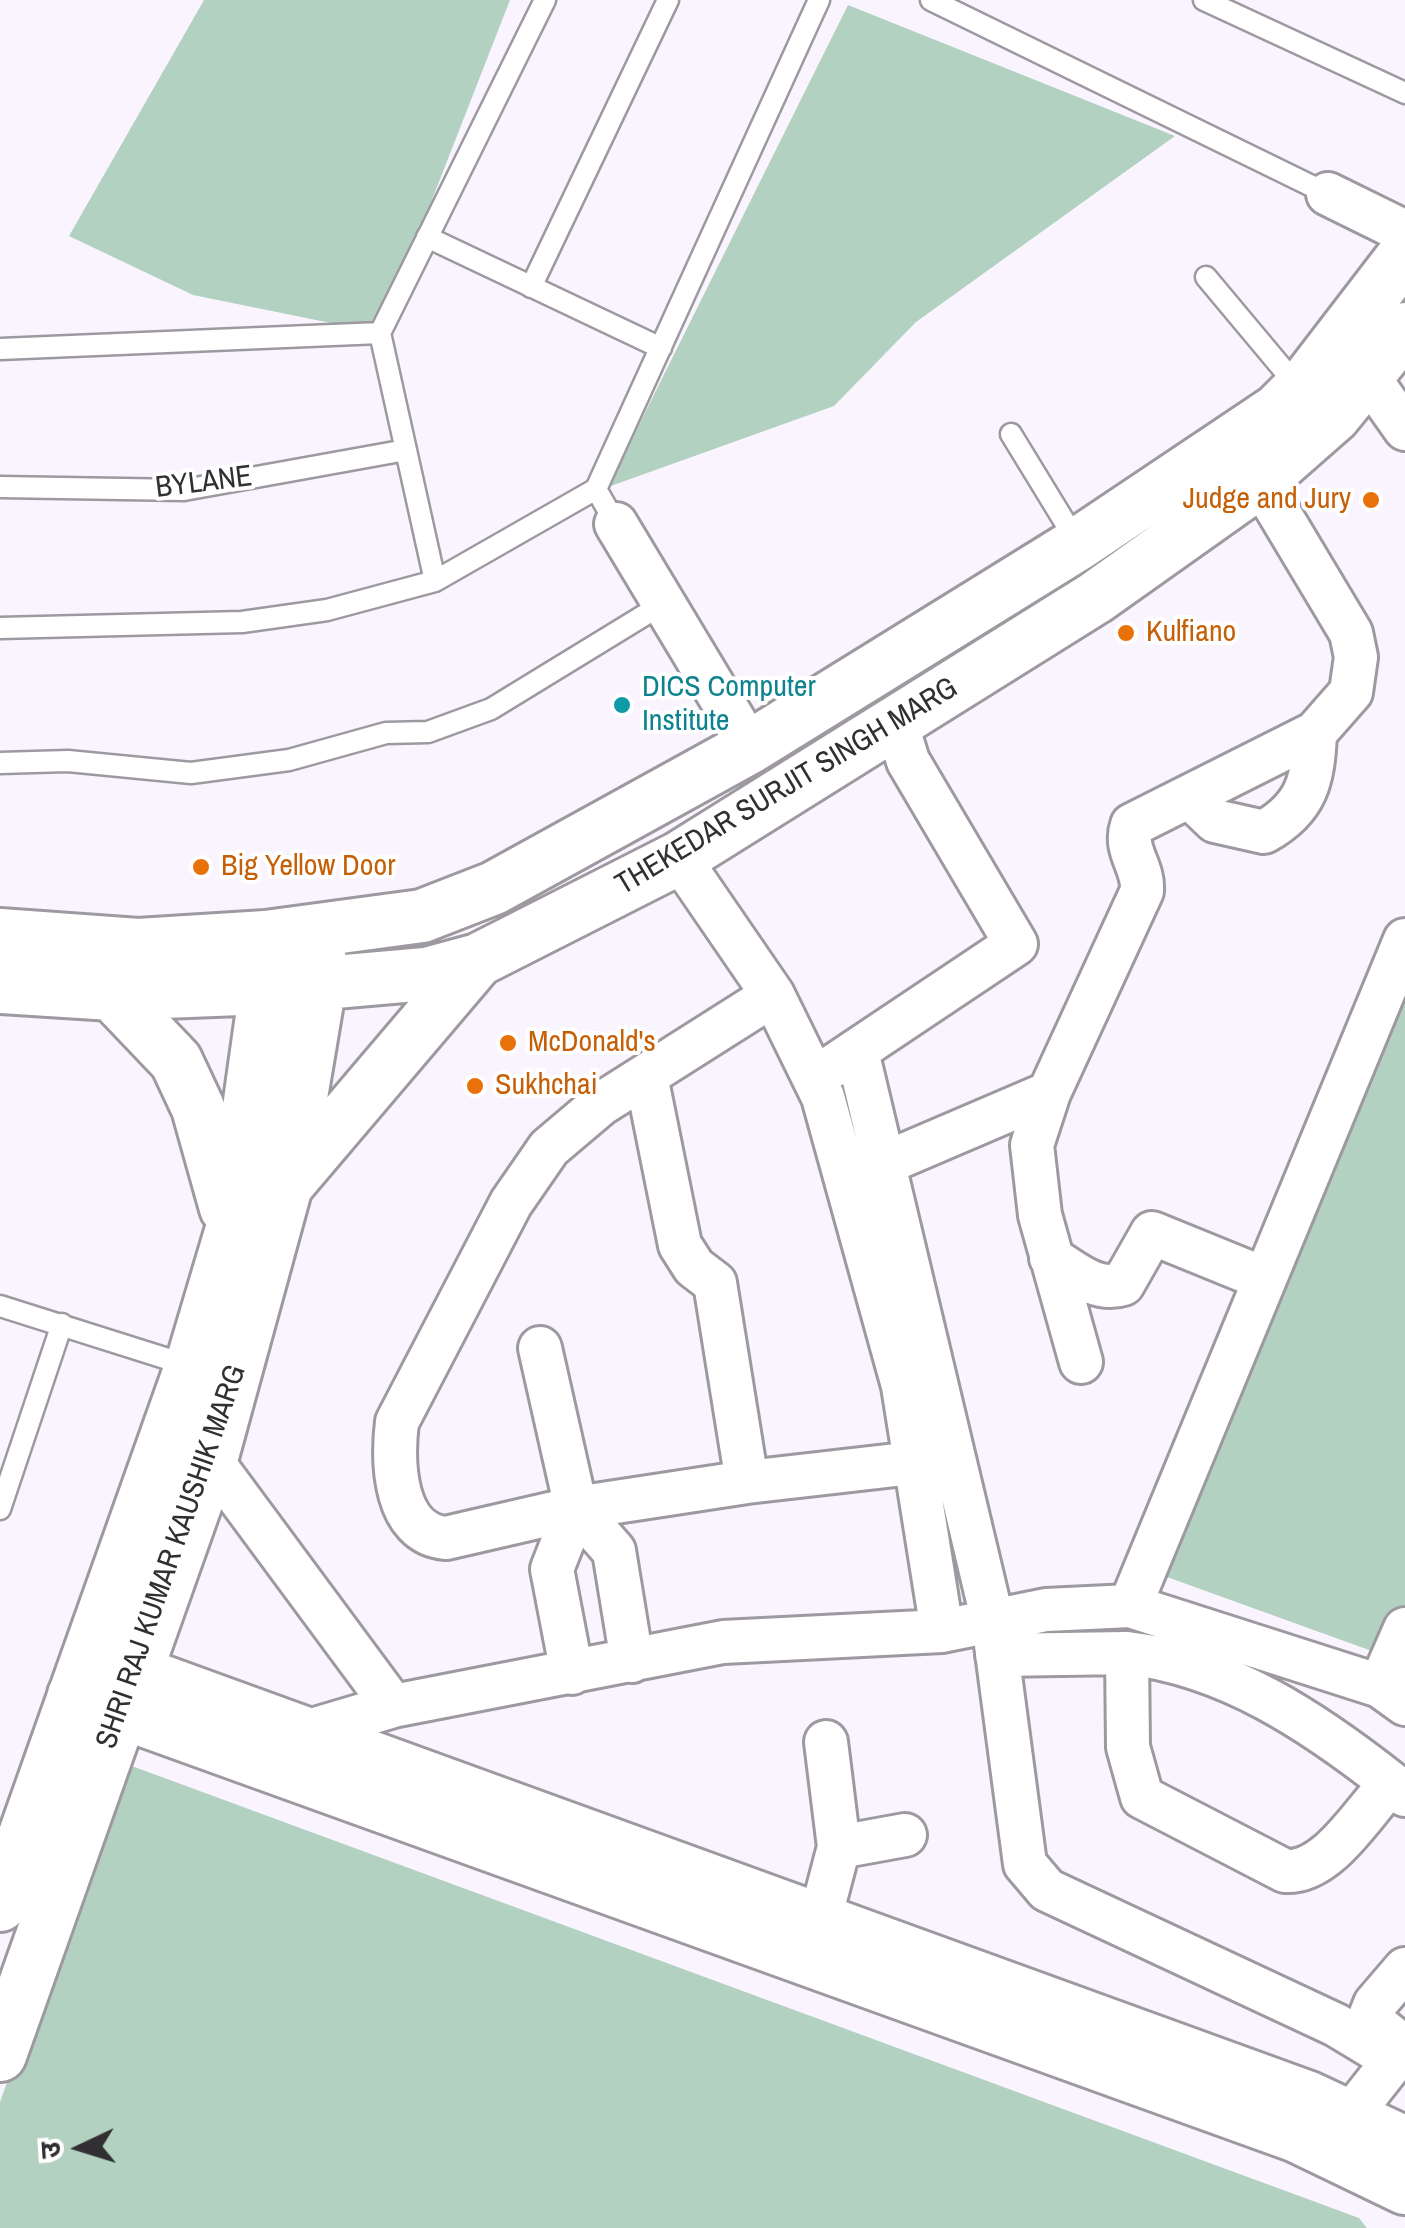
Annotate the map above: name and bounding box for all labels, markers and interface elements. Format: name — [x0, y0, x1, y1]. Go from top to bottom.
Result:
street label: BYLANE — [154, 459, 254, 507]
place label: Judge and Jury — [1183, 482, 1351, 518]
marker: Judge and Jury — [1360, 489, 1382, 511]
place label: Kulfiano — [1146, 615, 1236, 651]
marker: Kulfiano — [1115, 622, 1137, 644]
place label: DICS Computer Institute — [642, 670, 816, 740]
street label: THEKEDAR SURJIT SINGH MARG — [610, 671, 964, 903]
marker: DICS Computer Institute — [611, 694, 633, 716]
place label: Big Yellow Door — [221, 849, 395, 885]
marker: Big Yellow Door — [190, 856, 212, 878]
place label: McDonald's — [528, 1025, 656, 1061]
marker: McDonald's — [497, 1032, 519, 1054]
place label: Sukhchai — [495, 1068, 598, 1104]
marker: Sukhchai — [464, 1075, 486, 1097]
street label: SHRI RAJ KUMAR KAUSHIK MARG — [89, 1361, 255, 1753]
north arrow — [30, 2098, 130, 2198]
text: उ — [31, 2141, 70, 2160]

